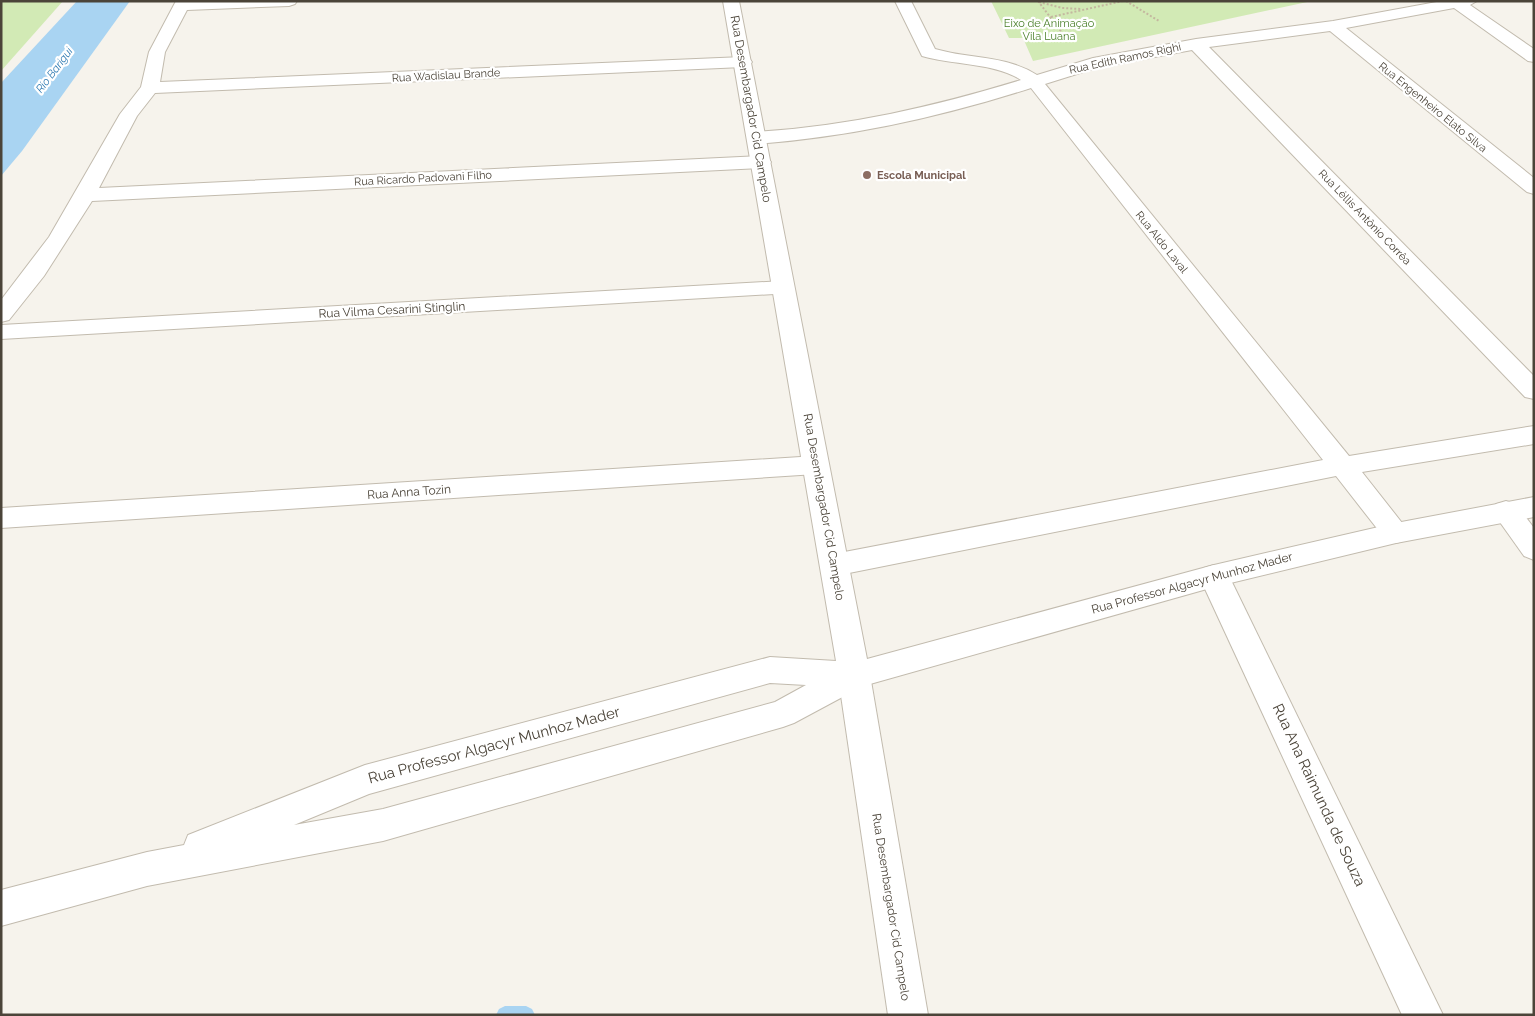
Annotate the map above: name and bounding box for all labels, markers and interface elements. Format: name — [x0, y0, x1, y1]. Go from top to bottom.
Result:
street label: Rua Desembargador Cid Campelo — [728, 14, 774, 204]
park label: Eixo de Animação Vila Luana — [1004, 17, 1095, 43]
street label: Rua Edith Ramos Righi — [1068, 40, 1182, 77]
water label: Rio Barigui — [33, 45, 76, 95]
street label: Rua Engenheiro Elato Silva — [1376, 60, 1489, 155]
street label: Rua Wadislau Brande — [391, 66, 501, 85]
street label: Rua Léllis Antônio Corrêa — [1316, 167, 1414, 268]
street label: Rua Ricardo Padovani Filho — [354, 168, 493, 189]
marker: Escola Municipal — [861, 169, 873, 181]
place label: Escola Municipal — [877, 169, 966, 182]
street label: Rua Aldo Laval — [1133, 209, 1190, 276]
street label: Rua Vilma Cesarini Stinglin — [318, 299, 466, 321]
street label: Rua Desembargador Cid Campelo — [801, 412, 847, 602]
street label: Rua Anna Tozin — [367, 482, 451, 502]
street label: Rua Professor Algacyr Munhoz Mader — [1090, 549, 1295, 617]
street label: Rua Ana Raimunda de Souza — [1269, 701, 1369, 889]
street label: Rua Professor Algacyr Munhoz Mader — [366, 703, 622, 787]
street label: Rua Desembargador Cid Campelo — [869, 812, 913, 1002]

